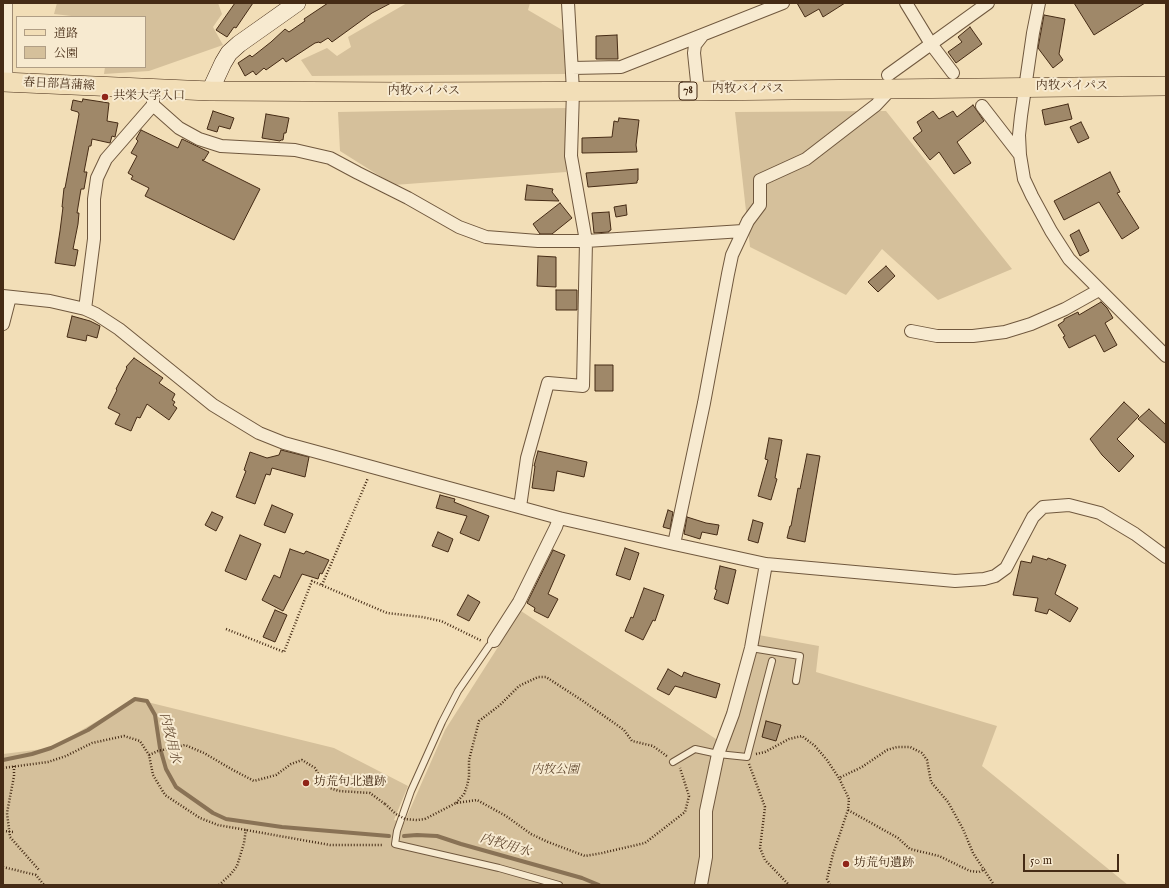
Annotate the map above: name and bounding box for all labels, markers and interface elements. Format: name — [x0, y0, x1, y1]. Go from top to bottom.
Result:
legend — [16, 16, 146, 68]
text: 道路 — [54, 26, 78, 41]
text: 公園 — [54, 46, 78, 61]
street label: 春日部菖蒲線 — [23, 76, 95, 94]
street label: 内牧バイパス — [1036, 80, 1108, 94]
road number: 78 — [679, 82, 697, 100]
street label: 内牧バイパス — [712, 83, 784, 97]
street label: 内牧バイパス — [388, 85, 460, 99]
place label: 共栄大学入口 — [113, 90, 185, 104]
marker: 共栄大学入口 — [100, 92, 110, 102]
water label: 内牧用水 — [155, 711, 183, 765]
park label: 内牧公園 — [531, 764, 579, 778]
place label: 坊荒句北遺跡 — [314, 776, 386, 790]
marker: 坊荒句北遺跡 — [301, 778, 311, 788]
water label: 内牧用水 — [478, 831, 532, 861]
scale bar — [1025, 846, 1121, 872]
text: 50 m — [1030, 853, 1052, 868]
place label: 坊荒句遺跡 — [854, 857, 914, 871]
marker: 坊荒句遺跡 — [841, 859, 851, 869]

